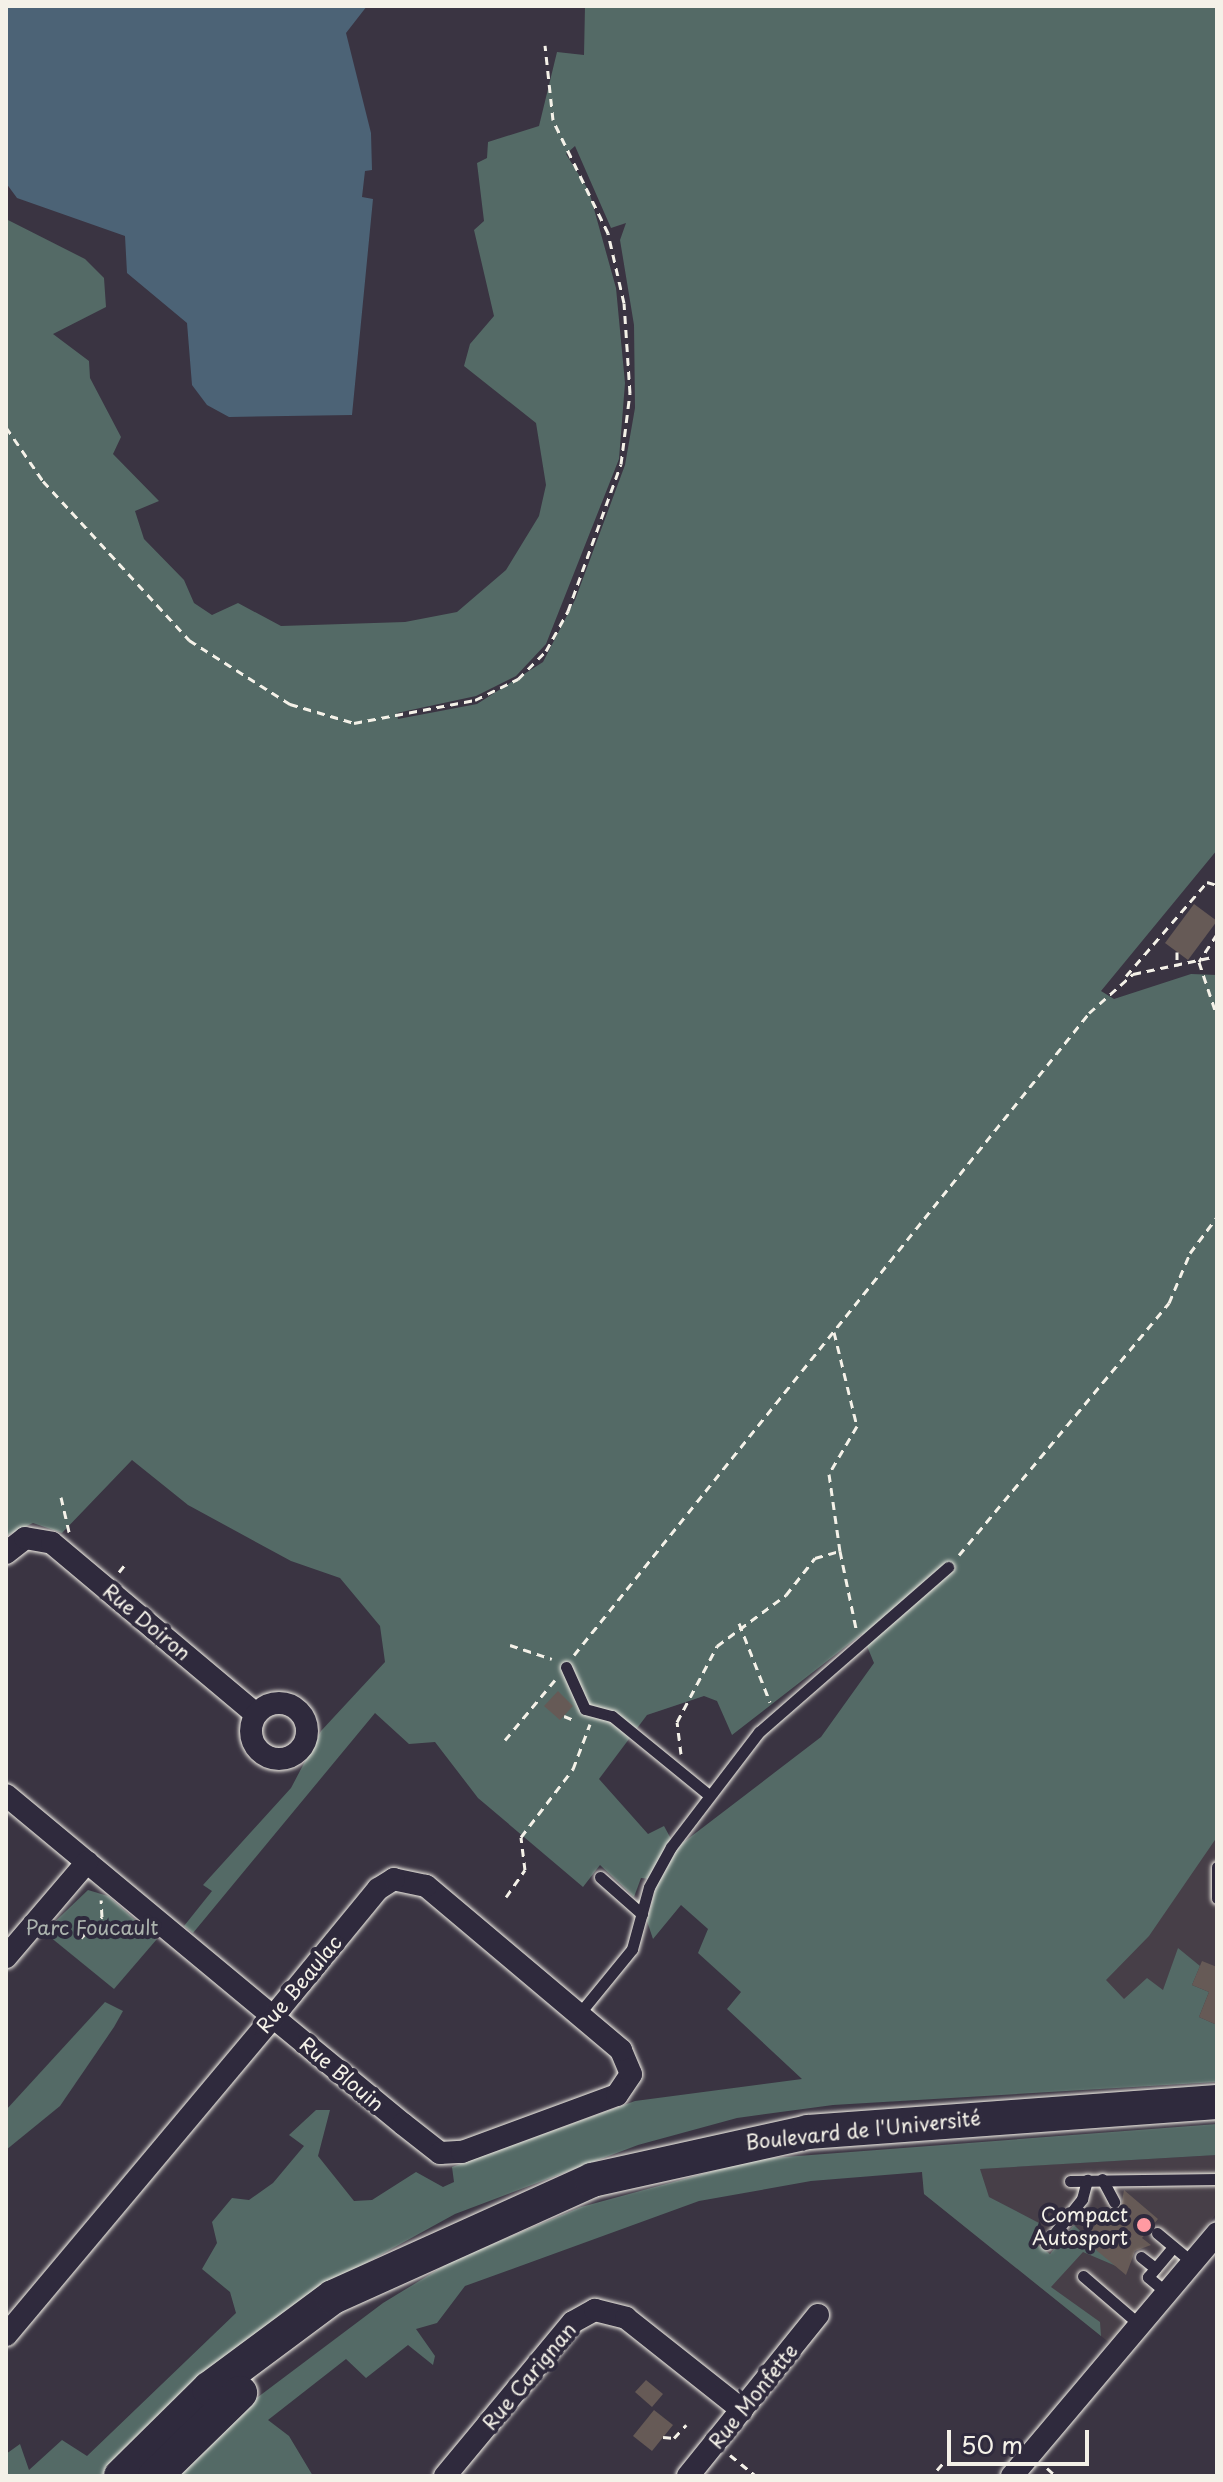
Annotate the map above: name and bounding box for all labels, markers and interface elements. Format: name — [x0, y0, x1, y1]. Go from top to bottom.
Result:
street label: Rue Doiron — [98, 1578, 196, 1666]
park label: Parc Foucault — [26, 1915, 158, 1939]
street label: Rue Beaulac — [251, 1930, 347, 2038]
street label: Rue Blouin — [295, 2032, 389, 2116]
street label: Boulevard de l'Université — [744, 2106, 982, 2154]
place label: Compact Autosport — [1032, 2202, 1128, 2249]
marker: Compact Autosport — [1135, 2216, 1153, 2234]
street label: Rue Carignan — [477, 2317, 581, 2435]
street label: Rue Monfette — [703, 2338, 803, 2454]
scale bar — [951, 2414, 1093, 2464]
text: 50 m — [961, 2426, 1023, 2462]

